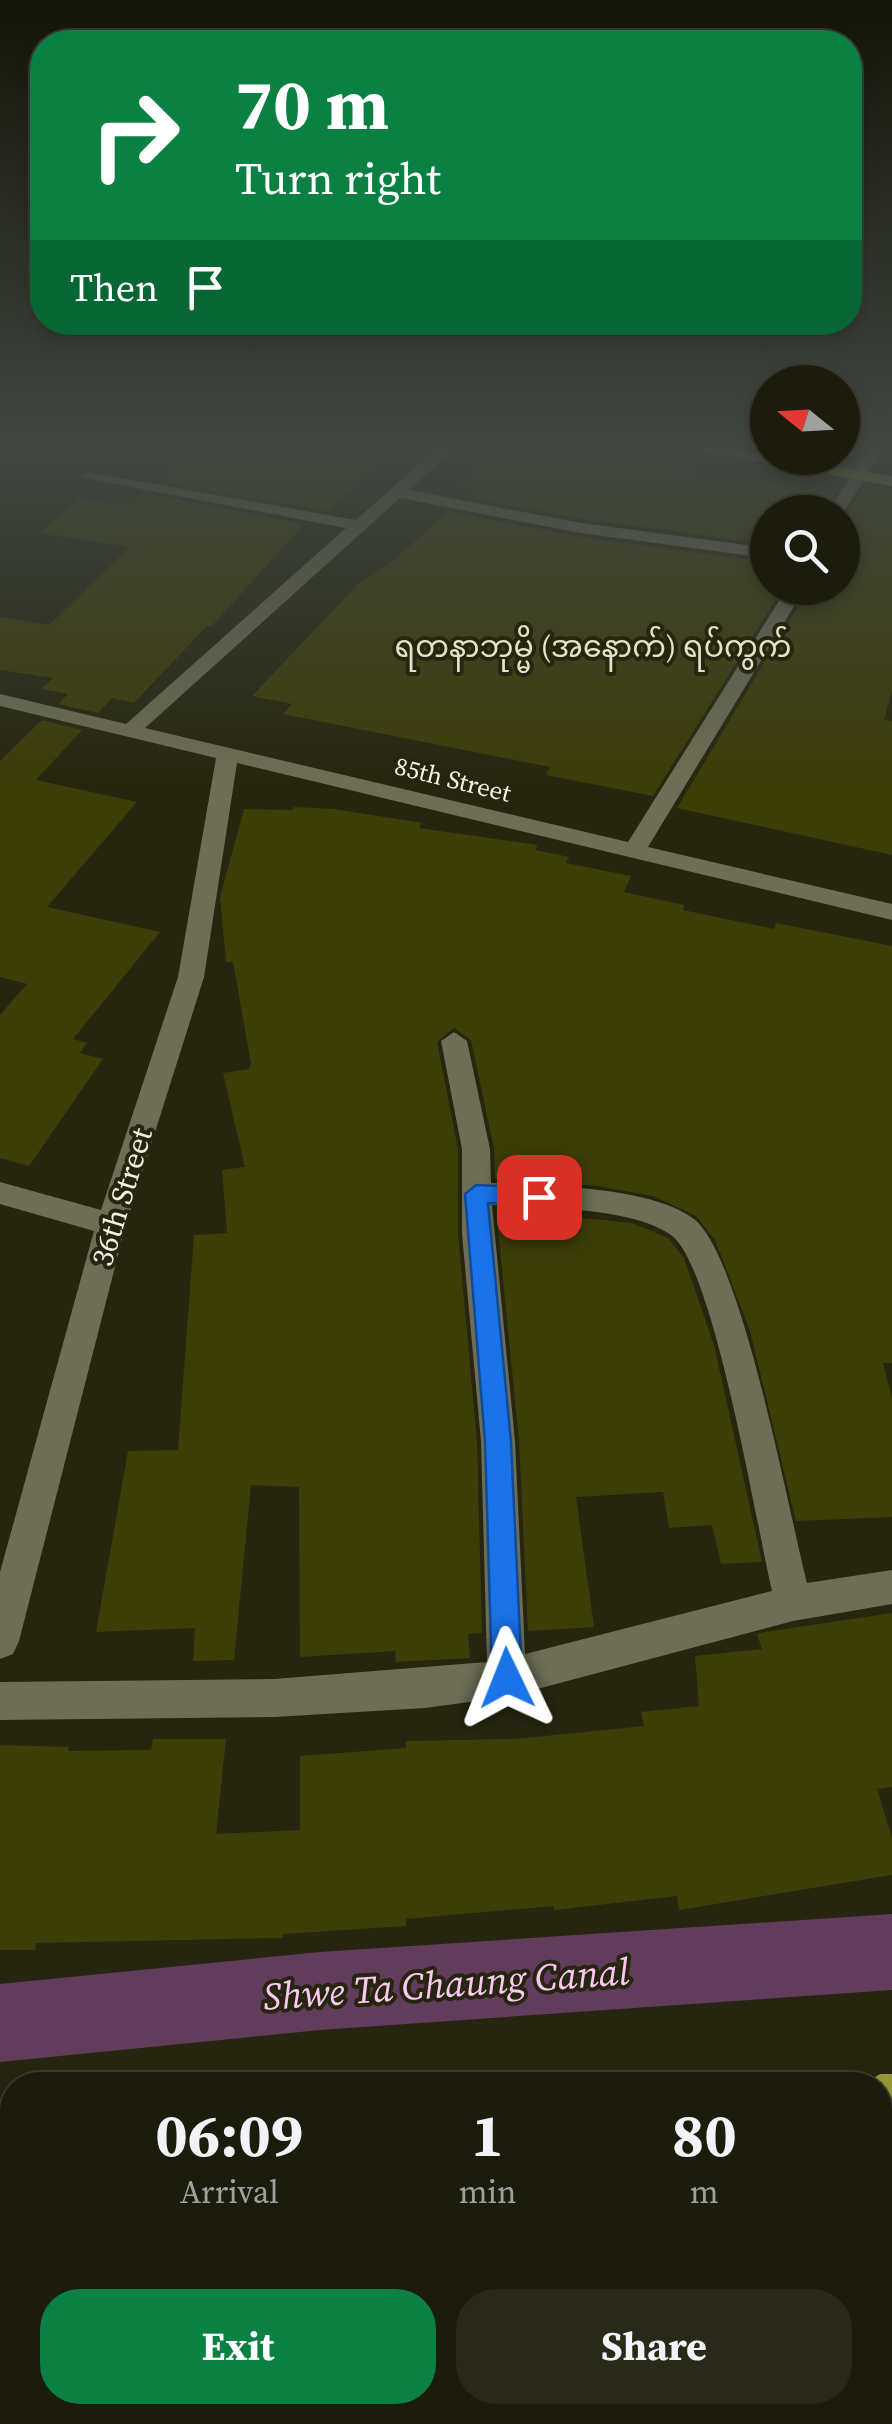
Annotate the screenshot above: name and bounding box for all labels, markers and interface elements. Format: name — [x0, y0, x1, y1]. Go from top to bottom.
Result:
text: 70 m — [235, 56, 389, 152]
icon: right — [70, 70, 200, 200]
text: Turn right — [235, 147, 441, 209]
icon: arrive — [178, 260, 233, 315]
text: Then — [70, 262, 158, 314]
north arrow — [750, 365, 860, 475]
map controls — [750, 365, 860, 605]
button: search — [750, 495, 860, 605]
district label: ရတနာဘုမ္မိ (အနောက်) ရပ်ကွက် — [395, 625, 791, 673]
street label: 85th Street — [391, 748, 515, 810]
street label: 36th Street — [81, 1123, 162, 1271]
pin — [497, 1155, 582, 1240]
icon: arrive — [512, 1170, 567, 1225]
position arrow — [455, 1626, 559, 1730]
water label: Shwe Ta Chaung Canal — [261, 1945, 631, 2023]
text: 06:09 — [155, 2094, 303, 2176]
text: 1 — [471, 2094, 504, 2176]
text: 80 — [672, 2094, 737, 2176]
text: Arrival — [180, 2170, 279, 2214]
text: min — [459, 2170, 516, 2214]
text: m — [690, 2170, 719, 2214]
button: Exit — [40, 2289, 436, 2404]
button: Share — [456, 2289, 852, 2404]

